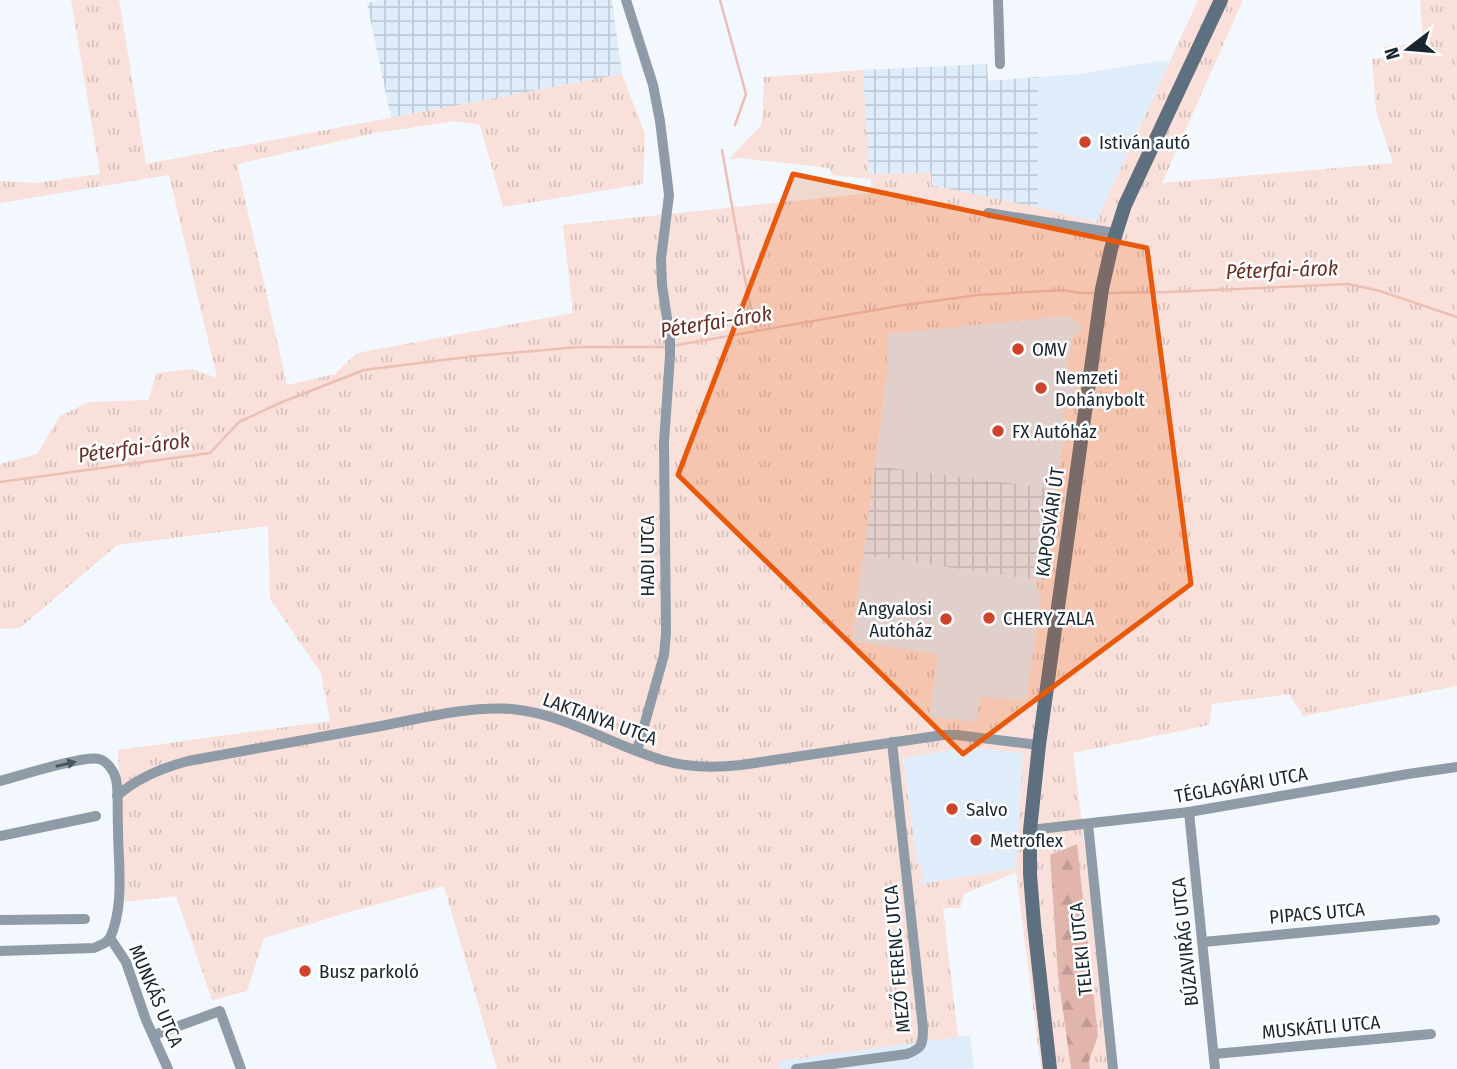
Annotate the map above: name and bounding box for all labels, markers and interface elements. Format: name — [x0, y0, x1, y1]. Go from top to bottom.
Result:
north arrow — [1373, 14, 1443, 84]
text: N — [1380, 45, 1405, 62]
place label: Istiván autó — [1099, 131, 1190, 154]
marker: Istiván autó — [1077, 134, 1093, 150]
water label: Péterfai-árok — [1225, 255, 1339, 285]
water label: Péterfai-árok — [658, 300, 774, 344]
place label: OMV — [1032, 338, 1067, 361]
marker: OMV — [1010, 341, 1026, 357]
place label: Nemzeti Dohánybolt — [1055, 366, 1146, 411]
marker: Nemzeti Dohánybolt — [1033, 380, 1049, 396]
place label: FX Autóház — [1012, 420, 1097, 443]
marker: FX Autóház — [990, 423, 1006, 439]
water label: Péterfai-árok — [76, 427, 192, 469]
street label: KAPOSVÁRI ÚT — [1031, 466, 1069, 578]
street label: HADI UTCA — [636, 516, 659, 596]
place label: Angyalosi Autóház — [858, 597, 932, 642]
place label: CHERY ZALA — [1003, 607, 1094, 630]
marker: CHERY ZALA — [981, 610, 997, 626]
marker: Angyalosi Autóház — [938, 611, 954, 627]
street label: LAKTANYA UTCA — [540, 688, 660, 750]
one-way arrow — [55, 758, 77, 769]
street label: TÉGLAGYÁRI UTCA — [1173, 762, 1309, 808]
place label: Salvo — [966, 798, 1008, 821]
marker: Salvo — [944, 801, 960, 817]
place label: Metroflex — [990, 829, 1064, 852]
marker: Metroflex — [968, 832, 984, 848]
street label: BÚZAVIRÁG UTCA — [1167, 877, 1203, 1007]
street label: MEZŐ FERENC UTCA — [879, 884, 915, 1034]
street label: PIPACS UTCA — [1268, 897, 1366, 929]
street label: TELEKI UTCA — [1065, 901, 1097, 997]
street label: MUNKÁS UTCA — [124, 941, 188, 1051]
place label: Busz parkoló — [319, 960, 419, 983]
marker: Busz parkoló — [297, 963, 313, 979]
street label: MUSKÁTLI UTCA — [1261, 1010, 1381, 1044]

